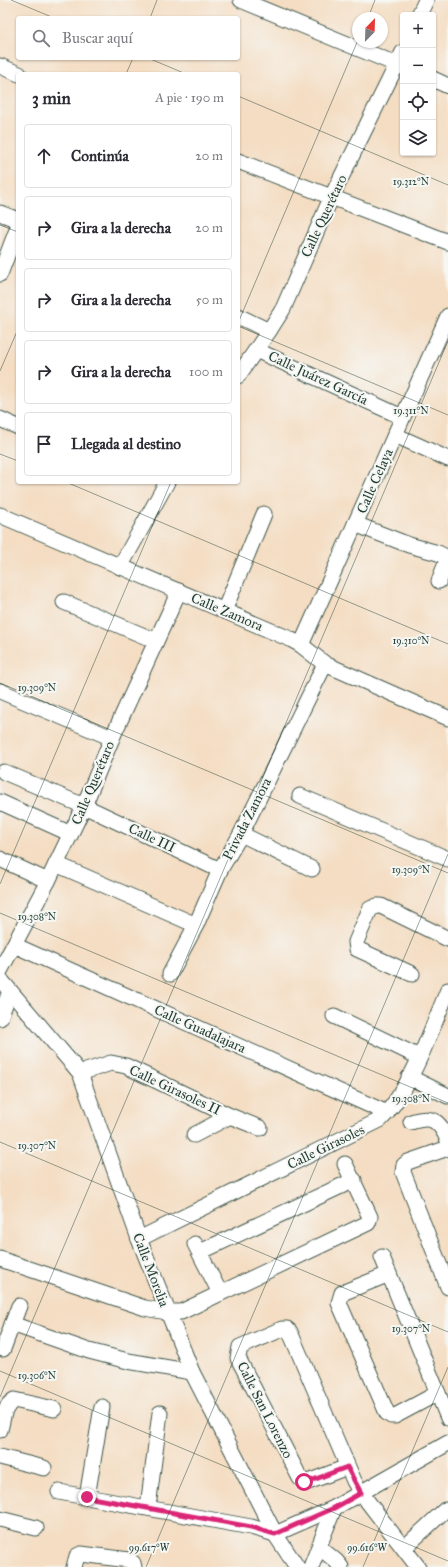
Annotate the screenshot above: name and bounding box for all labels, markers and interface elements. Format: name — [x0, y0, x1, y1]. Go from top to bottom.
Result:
north arrow — [352, 12, 388, 48]
map controls — [400, 12, 436, 156]
button: + — [400, 12, 436, 48]
search box — [16, 16, 240, 60]
icon: search — [30, 27, 52, 49]
text: Buscar aquí — [62, 29, 133, 47]
button: − — [400, 48, 436, 84]
button: locate — [400, 84, 436, 120]
text: 3 min — [32, 88, 71, 109]
text: A pie · 190 m — [155, 90, 224, 106]
button: layers — [400, 120, 436, 156]
icon: ahead — [33, 145, 55, 167]
text: Continúa — [71, 147, 129, 165]
text: 20 m — [195, 148, 223, 164]
street label: Calle Querétaro — [297, 172, 351, 260]
text: 19.312°N — [393, 176, 430, 188]
icon: right — [33, 217, 55, 239]
text: Gira a la derecha — [71, 219, 171, 237]
text: 20 m — [195, 220, 223, 236]
icon: right — [33, 289, 55, 311]
text: Gira a la derecha — [71, 291, 171, 309]
text: 50 m — [196, 292, 223, 308]
street label: Calle Juárez García — [265, 347, 371, 409]
icon: right — [33, 361, 55, 383]
text: Gira a la derecha — [71, 363, 171, 381]
text: 100 m — [189, 364, 223, 380]
text: 19.311°N — [393, 405, 429, 417]
icon: arrive — [33, 433, 55, 455]
text: Llegada al destino — [71, 435, 181, 453]
street label: Calle Celaya — [353, 446, 397, 516]
street label: Calle Zamora — [188, 589, 266, 635]
text: 19.310°N — [392, 635, 430, 647]
text: 19.309°N — [18, 682, 57, 694]
street label: Calle Querétaro — [68, 739, 118, 827]
street label: Privada Zamora — [219, 775, 275, 863]
street label: Calle III — [126, 820, 178, 856]
text: 19.309°N — [392, 864, 431, 876]
text: 19.308°N — [18, 911, 57, 923]
street label: Calle Guadalajara — [152, 1001, 249, 1057]
street label: Calle Girasoles II — [127, 1061, 223, 1119]
text: 19.308°N — [392, 1093, 431, 1105]
street label: Calle Girasoles — [285, 1121, 367, 1173]
text: 19.307°N — [18, 1140, 57, 1152]
street label: Calle Morelia — [129, 1231, 173, 1309]
text: 19.307°N — [392, 1323, 431, 1335]
street label: Calle San Lorenzo — [233, 1359, 297, 1461]
text: 19.306°N — [18, 1370, 57, 1382]
route start — [295, 1473, 313, 1491]
route end — [78, 1488, 96, 1506]
text: 99.617°W — [129, 1542, 170, 1554]
text: 99.616°W — [347, 1542, 388, 1554]

